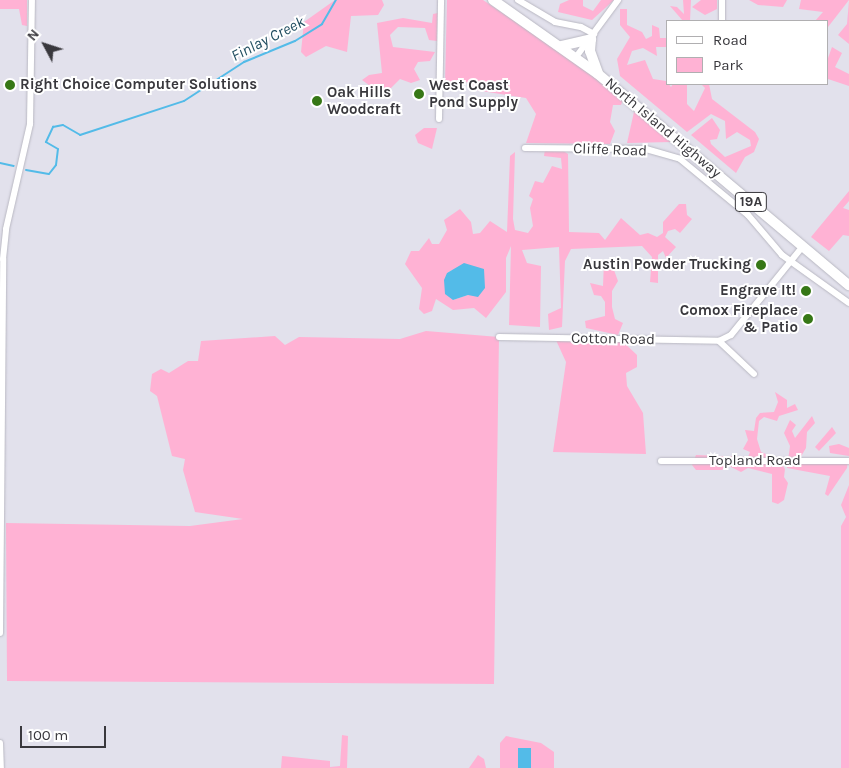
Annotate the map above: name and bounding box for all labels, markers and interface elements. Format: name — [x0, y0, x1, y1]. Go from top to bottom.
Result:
water label: Finlay Creek — [228, 12, 308, 66]
north arrow — [20, 20, 70, 70]
legend — [666, 20, 829, 85]
text: N — [23, 26, 43, 44]
text: Road — [713, 31, 748, 49]
text: Park — [713, 56, 743, 74]
street label: North Island Highway — [601, 74, 725, 182]
place label: Right Choice Computer Solutions — [20, 76, 257, 94]
place label: West Coast Pond Supply — [429, 76, 518, 111]
marker: Right Choice Computer Solutions — [4, 79, 16, 91]
place label: Oak Hills Woodcraft — [327, 83, 401, 118]
marker: West Coast Pond Supply — [413, 88, 425, 100]
marker: Oak Hills Woodcraft — [311, 95, 323, 107]
street label: Cliffe Road — [573, 140, 647, 160]
road number: 19A — [735, 190, 767, 213]
place label: Austin Powder Trucking — [583, 256, 751, 274]
marker: Austin Powder Trucking — [755, 259, 767, 271]
place label: Engrave It! — [720, 282, 796, 300]
marker: Engrave It! — [800, 285, 812, 297]
place label: Comox Fireplace & Patio — [680, 301, 798, 336]
marker: Comox Fireplace & Patio — [802, 313, 814, 325]
street label: Cotton Road — [571, 329, 655, 349]
street label: Topland Road — [709, 452, 801, 470]
scale bar — [22, 716, 109, 748]
text: 100 m — [28, 726, 68, 744]

